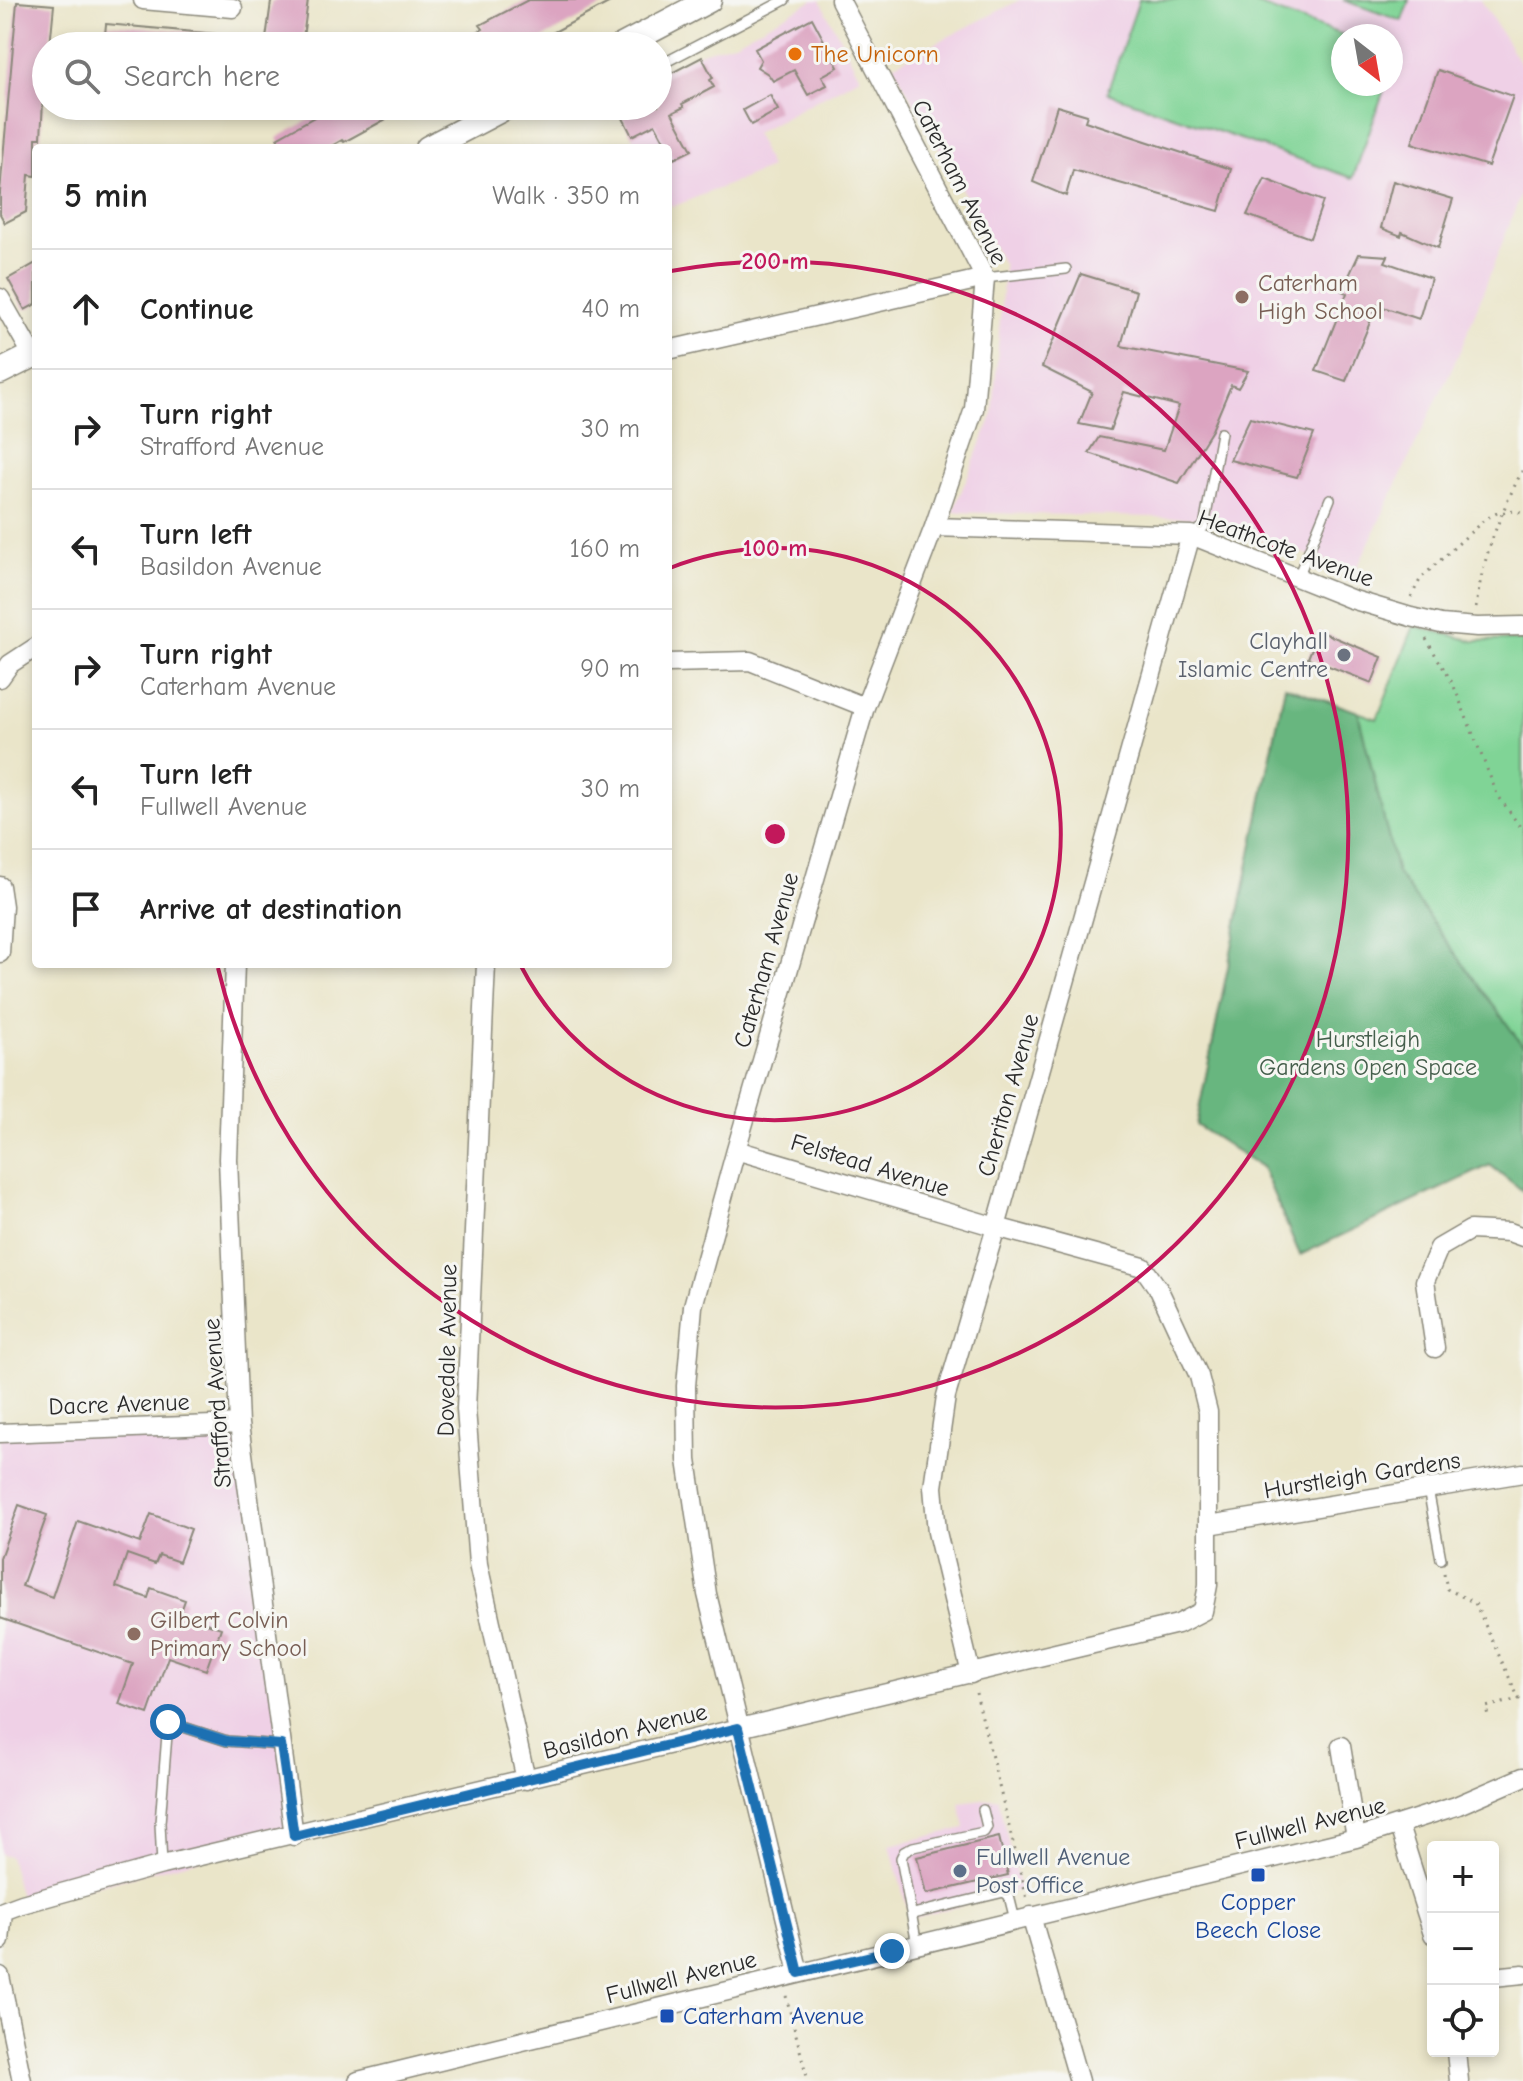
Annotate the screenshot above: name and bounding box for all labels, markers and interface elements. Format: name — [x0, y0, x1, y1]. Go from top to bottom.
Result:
north arrow — [1331, 24, 1403, 96]
search box — [32, 32, 672, 120]
place label: The Unicorn — [811, 40, 939, 68]
marker: The Unicorn — [786, 45, 804, 63]
icon: search — [60, 54, 104, 98]
text: Search here — [124, 59, 280, 94]
street label: Caterham Avenue — [906, 95, 1014, 269]
text: 5 min — [64, 176, 148, 216]
text: Walk · 350 m — [492, 181, 640, 211]
text: 200 m — [741, 247, 809, 275]
place label: Caterham High School — [1258, 269, 1383, 325]
icon: ahead — [64, 287, 108, 331]
marker: Caterham High School — [1233, 288, 1251, 306]
text: Continue — [140, 292, 254, 327]
text: 40 m — [581, 294, 640, 324]
text: Turn right — [140, 397, 272, 432]
icon: right — [64, 407, 108, 451]
text: 30 m — [581, 414, 640, 444]
text: Strafford Avenue — [140, 432, 324, 462]
street label: Heathcote Avenue — [1194, 503, 1378, 593]
text: Turn left — [140, 517, 252, 552]
icon: left — [64, 527, 108, 571]
text: 160 m — [570, 534, 640, 564]
text: 100 m — [743, 534, 807, 562]
text: Basildon Avenue — [140, 552, 322, 582]
place label: Clayhall Islamic Centre — [1178, 627, 1328, 683]
text: Turn right — [140, 637, 272, 672]
marker: Clayhall Islamic Centre — [1335, 646, 1353, 664]
icon: right — [64, 647, 108, 691]
text: 90 m — [580, 654, 640, 684]
text: Caterham Avenue — [140, 672, 336, 702]
text: Turn left — [140, 757, 252, 792]
icon: left — [64, 767, 108, 811]
text: 30 m — [581, 774, 640, 804]
text: Fullwell Avenue — [140, 792, 307, 822]
centre of rings — [761, 820, 789, 848]
street label: Caterham Avenue — [728, 869, 804, 1051]
icon: arrive — [64, 887, 108, 931]
text: Arrive at destination — [140, 892, 402, 927]
street label: Cheriton Avenue — [971, 1010, 1045, 1180]
park label: Hurstleigh Gardens Open Space — [1259, 1025, 1477, 1081]
street label: Felstead Avenue — [787, 1128, 953, 1202]
street label: Dovedale Avenue — [431, 1263, 463, 1437]
street label: Strafford Avenue — [197, 1317, 237, 1489]
street label: Dacre Avenue — [48, 1388, 190, 1420]
street label: Hurstleigh Gardens — [1262, 1446, 1462, 1504]
place label: Gilbert Colvin Primary School — [150, 1606, 307, 1662]
marker: Gilbert Colvin Primary School — [125, 1625, 143, 1643]
street label: Basildon Avenue — [540, 1697, 710, 1765]
route start — [150, 1704, 186, 1740]
street label: Fullwell Avenue — [1232, 1791, 1388, 1855]
map controls — [1427, 1841, 1499, 2057]
button: + — [1427, 1841, 1499, 1913]
place label: Fullwell Avenue Post Office — [976, 1843, 1130, 1899]
marker: Fullwell Avenue Post Office — [951, 1862, 969, 1880]
marker: Copper Beech Close — [1249, 1866, 1267, 1884]
place label: Copper Beech Close — [1195, 1888, 1321, 1944]
button: − — [1427, 1913, 1499, 1985]
route end — [874, 1933, 910, 1969]
street label: Fullwell Avenue — [603, 1945, 759, 2009]
button: locate — [1427, 1985, 1499, 2057]
place label: Caterham Avenue — [683, 2002, 864, 2030]
marker: Caterham Avenue — [658, 2007, 676, 2025]

